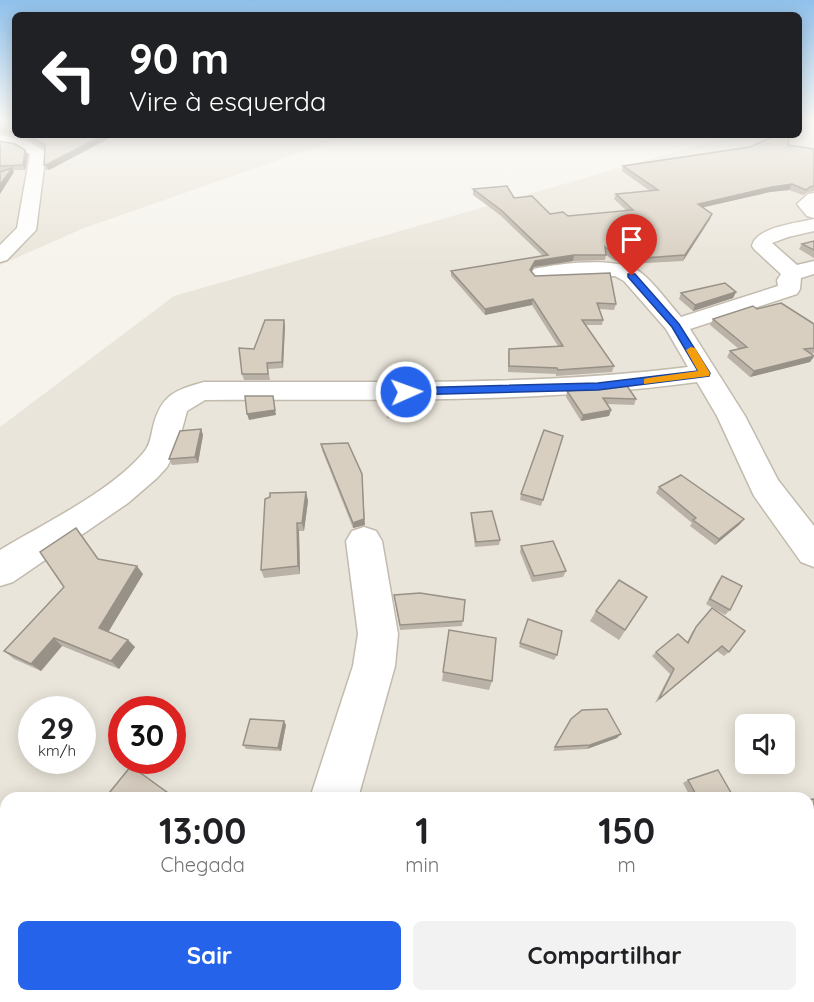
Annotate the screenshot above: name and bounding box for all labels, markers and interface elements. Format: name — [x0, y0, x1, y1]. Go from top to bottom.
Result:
text: 90 m — [129, 32, 229, 85]
icon: left — [30, 36, 108, 114]
text: Vire à esquerda — [129, 84, 326, 118]
pin — [606, 214, 657, 276]
icon: arrive — [615, 223, 648, 256]
position arrow — [374, 360, 438, 424]
speed limit sign: 30 — [108, 696, 186, 774]
text: 29 — [40, 709, 74, 747]
map controls — [735, 714, 795, 774]
button: sound — [735, 714, 795, 774]
text: km/h — [38, 741, 76, 760]
text: 13:00 — [159, 808, 246, 853]
text: 1 — [415, 808, 429, 853]
text: 150 — [598, 808, 655, 853]
text: Chegada — [160, 852, 245, 877]
text: min — [405, 852, 439, 877]
text: m — [617, 852, 636, 877]
button: Sair — [18, 921, 401, 990]
button: Compartilhar — [413, 921, 796, 990]

